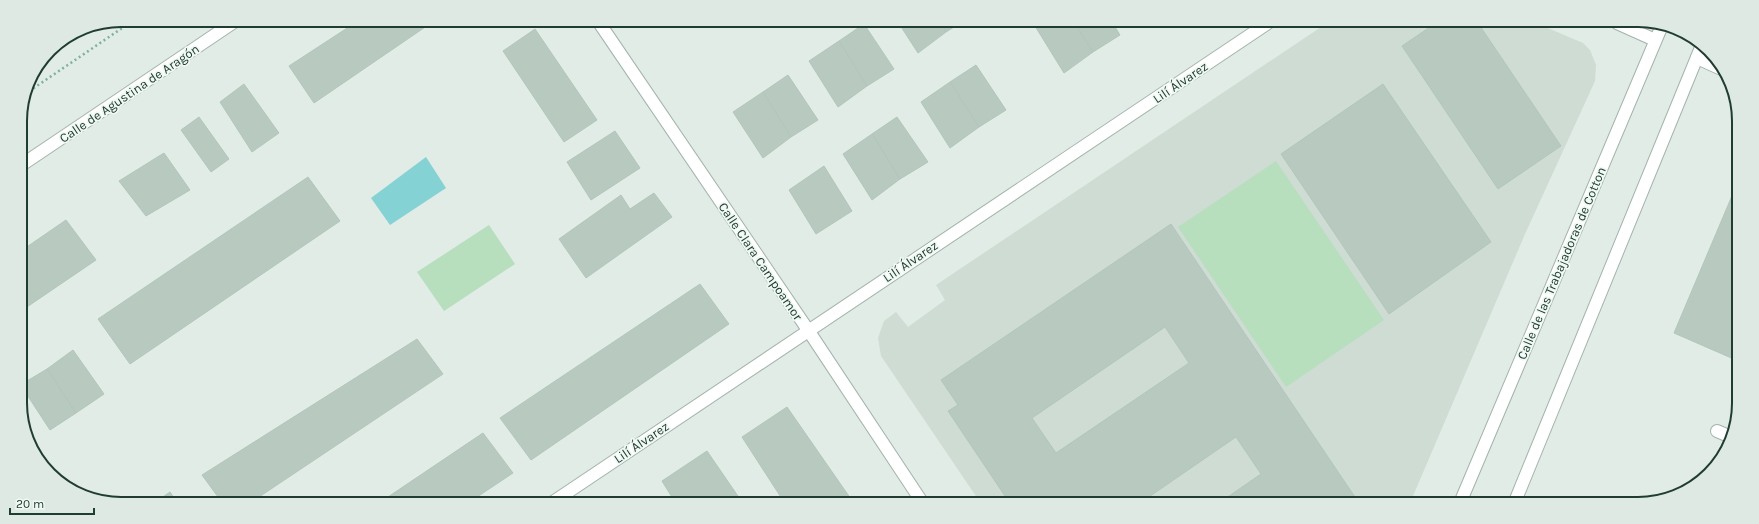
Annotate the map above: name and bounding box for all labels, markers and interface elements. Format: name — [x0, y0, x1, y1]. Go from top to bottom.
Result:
street label: Calle de Agustina de Aragón — [57, 41, 202, 146]
street label: Lilí Álvarez — [1149, 57, 1211, 106]
street label: Calle de las Trabajadoras de Cotton — [1514, 165, 1609, 362]
street label: Calle Clara Campoamor — [716, 199, 806, 323]
street label: Lilí Álvarez — [879, 236, 941, 285]
street label: Lilí Álvarez — [610, 417, 672, 466]
scale bar — [10, 490, 94, 516]
text: 20 m — [16, 497, 44, 511]

